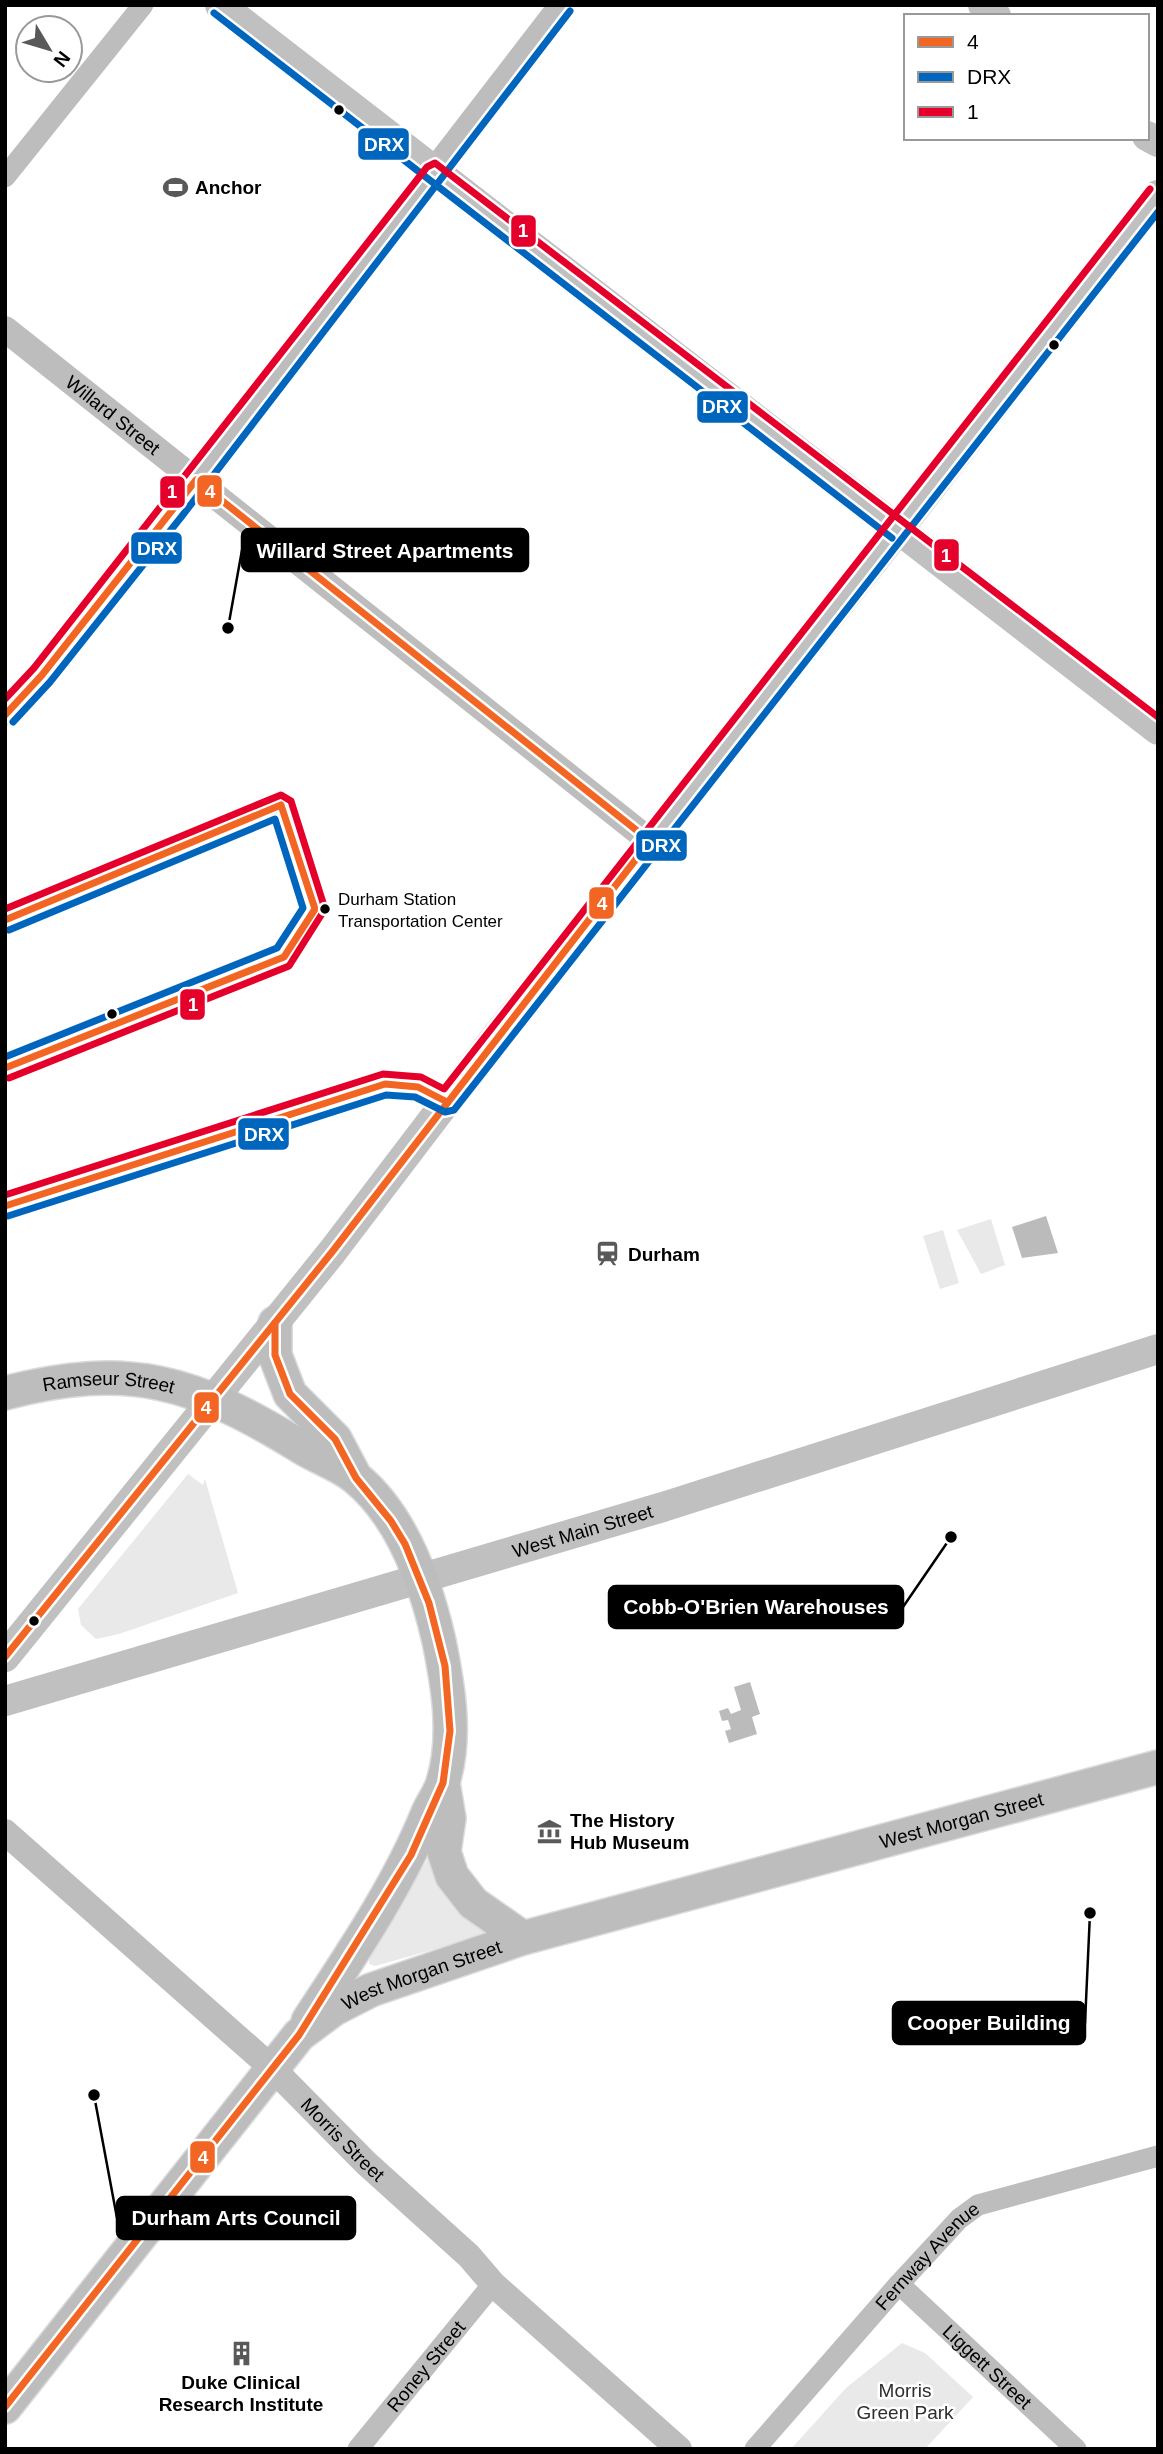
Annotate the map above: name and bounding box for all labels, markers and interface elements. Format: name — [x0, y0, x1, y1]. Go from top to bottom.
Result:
north arrow — [14, 14, 84, 84]
legend — [904, 14, 1149, 140]
text: 4 — [967, 30, 979, 53]
text: N — [50, 47, 75, 71]
text: DRX — [967, 65, 1011, 88]
text: 1 — [967, 100, 979, 123]
unlabelled marker — [332, 103, 346, 117]
line badge: DRX — [357, 127, 410, 161]
text: DRX — [364, 134, 404, 155]
sports icon: Anchor — [161, 173, 189, 201]
place label: Anchor — [195, 177, 262, 198]
line badge: 1 — [510, 214, 537, 248]
text: 1 — [518, 220, 529, 241]
unlabelled marker — [1047, 338, 1061, 352]
street label: Willard Street — [62, 371, 165, 459]
line badge: DRX — [696, 390, 749, 424]
text: DRX — [702, 396, 742, 417]
line badge: 4 — [196, 474, 223, 508]
line badge: 1 — [159, 475, 186, 509]
text: 1 — [167, 481, 178, 502]
text: 4 — [205, 481, 216, 502]
callout: Willard Street Apartments — [242, 529, 528, 571]
line badge: DRX — [130, 531, 183, 565]
text: DRX — [137, 538, 177, 559]
line badge: 1 — [933, 538, 960, 572]
text: Willard Street Apartments — [257, 539, 513, 562]
text: 1 — [941, 545, 952, 566]
line badge: DRX — [635, 829, 688, 862]
text: DRX — [641, 835, 681, 856]
line badge: 4 — [588, 886, 615, 920]
place label: Durham Station Transportation Center — [338, 890, 503, 931]
text: 4 — [597, 893, 608, 914]
marker: Durham Station Transportation Center — [318, 902, 332, 916]
line badge: 1 — [179, 988, 206, 1021]
text: 1 — [188, 994, 199, 1015]
unlabelled marker — [105, 1007, 119, 1021]
line badge: DRX — [237, 1117, 290, 1151]
text: DRX — [244, 1124, 284, 1145]
station icon: Durham — [594, 1240, 622, 1268]
place label: Durham — [628, 1244, 700, 1265]
street label: Ramseur Street — [41, 1368, 178, 1397]
line badge: 4 — [193, 1391, 220, 1424]
text: 4 — [201, 1397, 212, 1418]
street label: West Main Street — [510, 1500, 656, 1561]
callout: Cobb-O'Brien Warehouses — [609, 1586, 903, 1628]
text: Cobb-O'Brien Warehouses — [623, 1595, 889, 1618]
unlabelled marker — [27, 1614, 41, 1628]
street label: West Morgan Street — [877, 1788, 1046, 1852]
place label: The History Hub Museum — [570, 1810, 689, 1853]
museum icon: The History Hub Museum — [536, 1817, 564, 1845]
street label: West Morgan Street — [338, 1935, 505, 2014]
callout: Cooper Building — [893, 2002, 1085, 2044]
text: Cooper Building — [907, 2011, 1071, 2034]
street label: Morris Street — [297, 2093, 389, 2186]
line badge: 4 — [189, 2140, 216, 2174]
text: 4 — [198, 2147, 209, 2168]
callout: Durham Arts Council — [117, 2197, 355, 2239]
street label: Fernway Avenue — [871, 2197, 983, 2314]
text: Durham Arts Council — [131, 2206, 341, 2229]
street label: Roney Street — [382, 2316, 469, 2416]
street label: Liggett Street — [939, 2320, 1037, 2413]
building icon: Duke Clinical Research Institute — [227, 2340, 255, 2368]
place label: Duke Clinical Research Institute — [159, 2372, 323, 2415]
park label: Morris Green Park — [856, 2380, 954, 2423]

